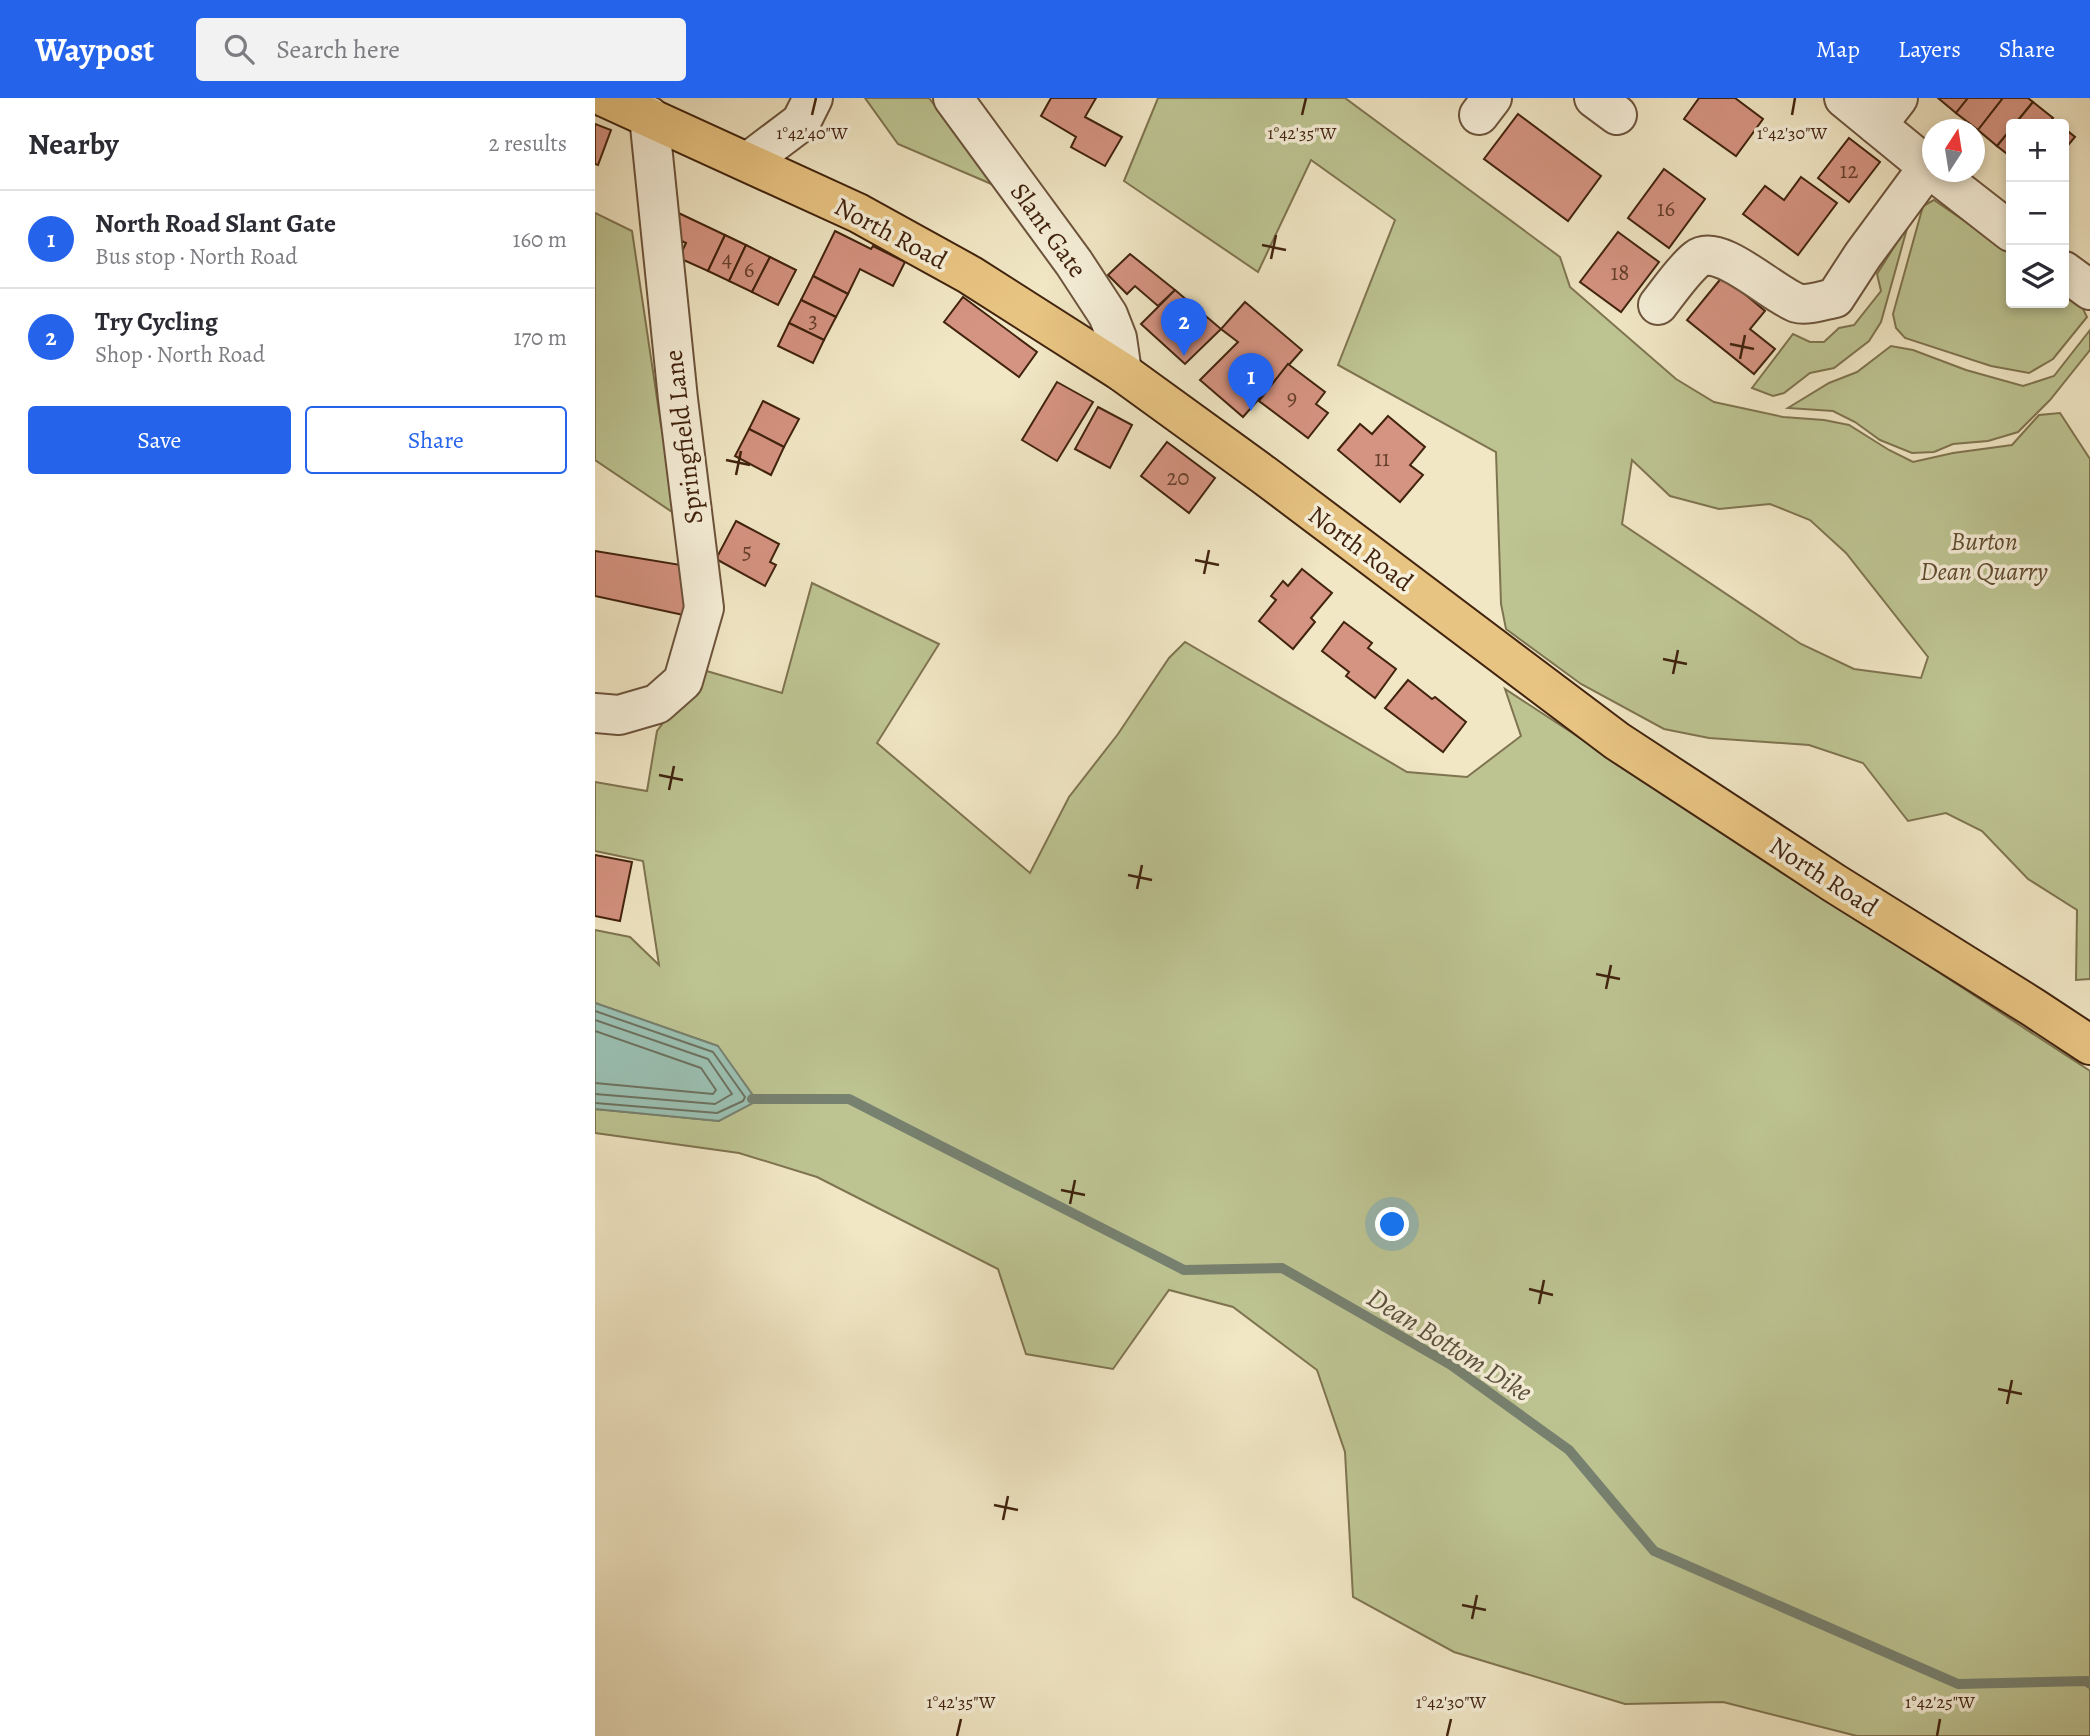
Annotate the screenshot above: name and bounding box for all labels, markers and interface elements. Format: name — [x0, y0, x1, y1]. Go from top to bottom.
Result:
search box — [196, 18, 686, 81]
text: Waypost — [35, 27, 154, 72]
icon: search — [220, 30, 258, 68]
text: Search here — [276, 32, 400, 67]
text: Map — [1816, 33, 1860, 65]
text: Layers — [1898, 33, 1961, 65]
text: Share — [1999, 33, 2055, 65]
north arrow — [1922, 119, 1985, 182]
map controls — [2006, 119, 2069, 308]
button: + — [2006, 119, 2069, 182]
text: 1°42'40"W — [776, 121, 848, 145]
text: 1°42'35"W — [1268, 121, 1337, 145]
text: 1°42'30"W — [1757, 121, 1828, 145]
text: Nearby — [28, 124, 119, 164]
text: 2 results — [489, 128, 567, 159]
house number: 12 — [1840, 155, 1858, 186]
street label: Slant Gate — [1002, 176, 1095, 285]
button: − — [2006, 182, 2069, 245]
street label: North Road — [828, 189, 953, 278]
house number: 16 — [1657, 193, 1675, 224]
text: North Road Slant Gate — [95, 206, 336, 241]
text: 1 — [47, 224, 55, 255]
text: 160 m — [513, 224, 567, 255]
text: Bus stop · North Road — [95, 241, 298, 272]
house number: 4 — [722, 243, 732, 274]
button: layers — [2006, 245, 2069, 308]
house number: 6 — [744, 254, 754, 285]
house number: 18 — [1610, 257, 1630, 288]
pin: 2 — [1161, 298, 1207, 356]
text: Try Cycling — [95, 304, 218, 339]
house number: 3 — [808, 305, 818, 336]
text: 2 — [45, 322, 57, 353]
text: 170 m — [514, 322, 567, 353]
text: Shop · North Road — [95, 339, 265, 370]
street label: Springfield Lane — [655, 348, 712, 526]
pin: 1 — [1228, 353, 1274, 411]
house number: 9 — [1287, 382, 1297, 413]
button: Save — [28, 406, 291, 474]
button: Share — [305, 406, 567, 474]
house number: 11 — [1374, 443, 1390, 474]
house number: 20 — [1166, 462, 1190, 493]
street label: North Road — [1301, 497, 1420, 599]
park label: Burton Dean Quarry — [1920, 524, 2048, 589]
house number: 5 — [742, 536, 752, 567]
street label: North Road — [1763, 828, 1885, 925]
your location — [1375, 1207, 1409, 1241]
water label: Dean Bottom Dike — [1360, 1279, 1539, 1411]
text: 1°42'35"W — [927, 1690, 996, 1714]
text: 1°42'30"W — [1416, 1690, 1487, 1714]
text: 1°42'25"W — [1905, 1690, 1975, 1714]

